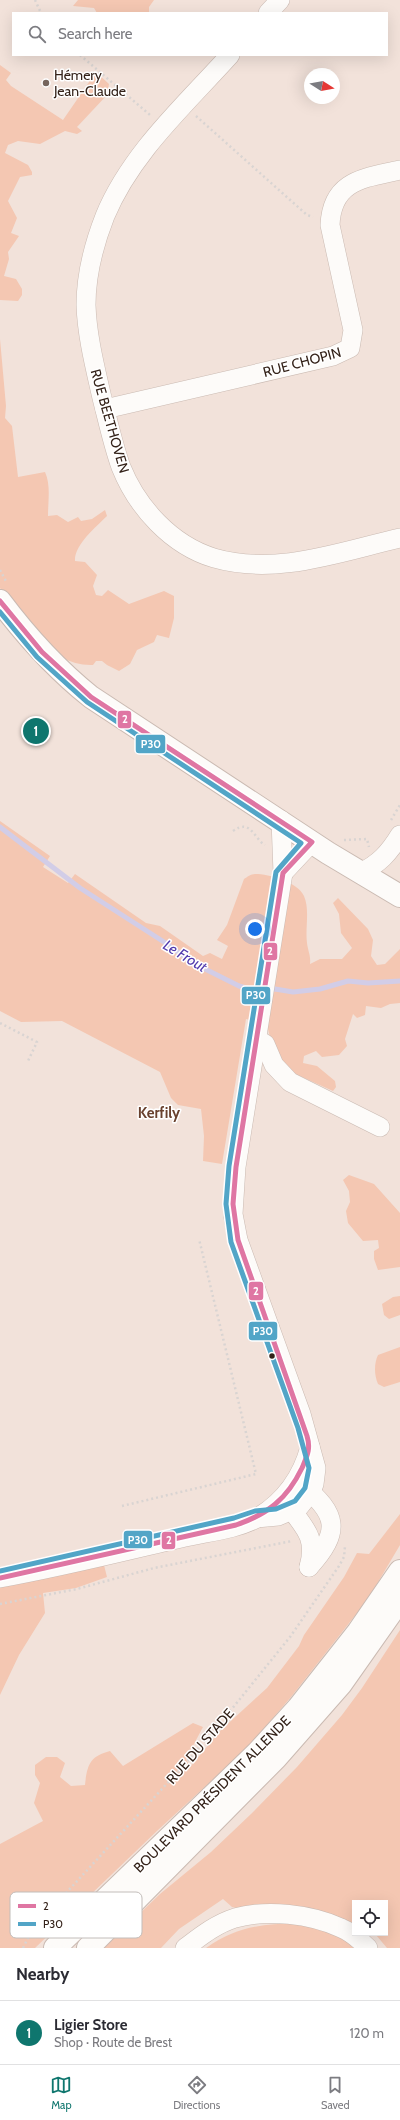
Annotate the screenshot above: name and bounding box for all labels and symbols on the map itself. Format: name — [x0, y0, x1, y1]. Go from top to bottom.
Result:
place label: Hémery Jean-Claude — [53, 66, 126, 100]
north arrow — [304, 68, 340, 104]
marker: Hémery Jean-Claude — [41, 78, 51, 88]
street label: RUE CHOPIN — [261, 343, 343, 381]
street label: RUE BEETHOVEN — [87, 367, 133, 475]
line badge: 2 — [117, 710, 132, 729]
text: 2 — [122, 712, 128, 726]
pin: 1 — [23, 716, 49, 746]
line badge: P30 — [135, 734, 166, 754]
text: P30 — [141, 737, 161, 751]
your location — [245, 919, 265, 939]
water label: Le Frout — [160, 936, 211, 976]
line badge: 2 — [263, 942, 278, 961]
text: 2 — [267, 944, 273, 958]
line badge: P30 — [241, 986, 271, 1005]
text: P30 — [246, 988, 266, 1002]
district label: Kerfily — [138, 1104, 181, 1122]
line badge: 2 — [248, 1281, 264, 1301]
text: 2 — [253, 1284, 259, 1298]
line badge: P30 — [248, 1321, 278, 1341]
text: P30 — [253, 1324, 273, 1338]
unlabelled marker — [267, 1351, 277, 1361]
line badge: P30 — [123, 1530, 153, 1549]
line badge: 2 — [161, 1531, 176, 1550]
text: P30 — [128, 1533, 148, 1547]
text: 2 — [166, 1533, 172, 1547]
street label: RUE DU STADE — [162, 1704, 238, 1788]
street label: BOULEVARD PRÉSIDENT ALLENDE — [130, 1712, 294, 1876]
legend — [10, 1892, 142, 1938]
text: 2 — [43, 1899, 49, 1913]
text: P30 — [43, 1917, 63, 1931]

